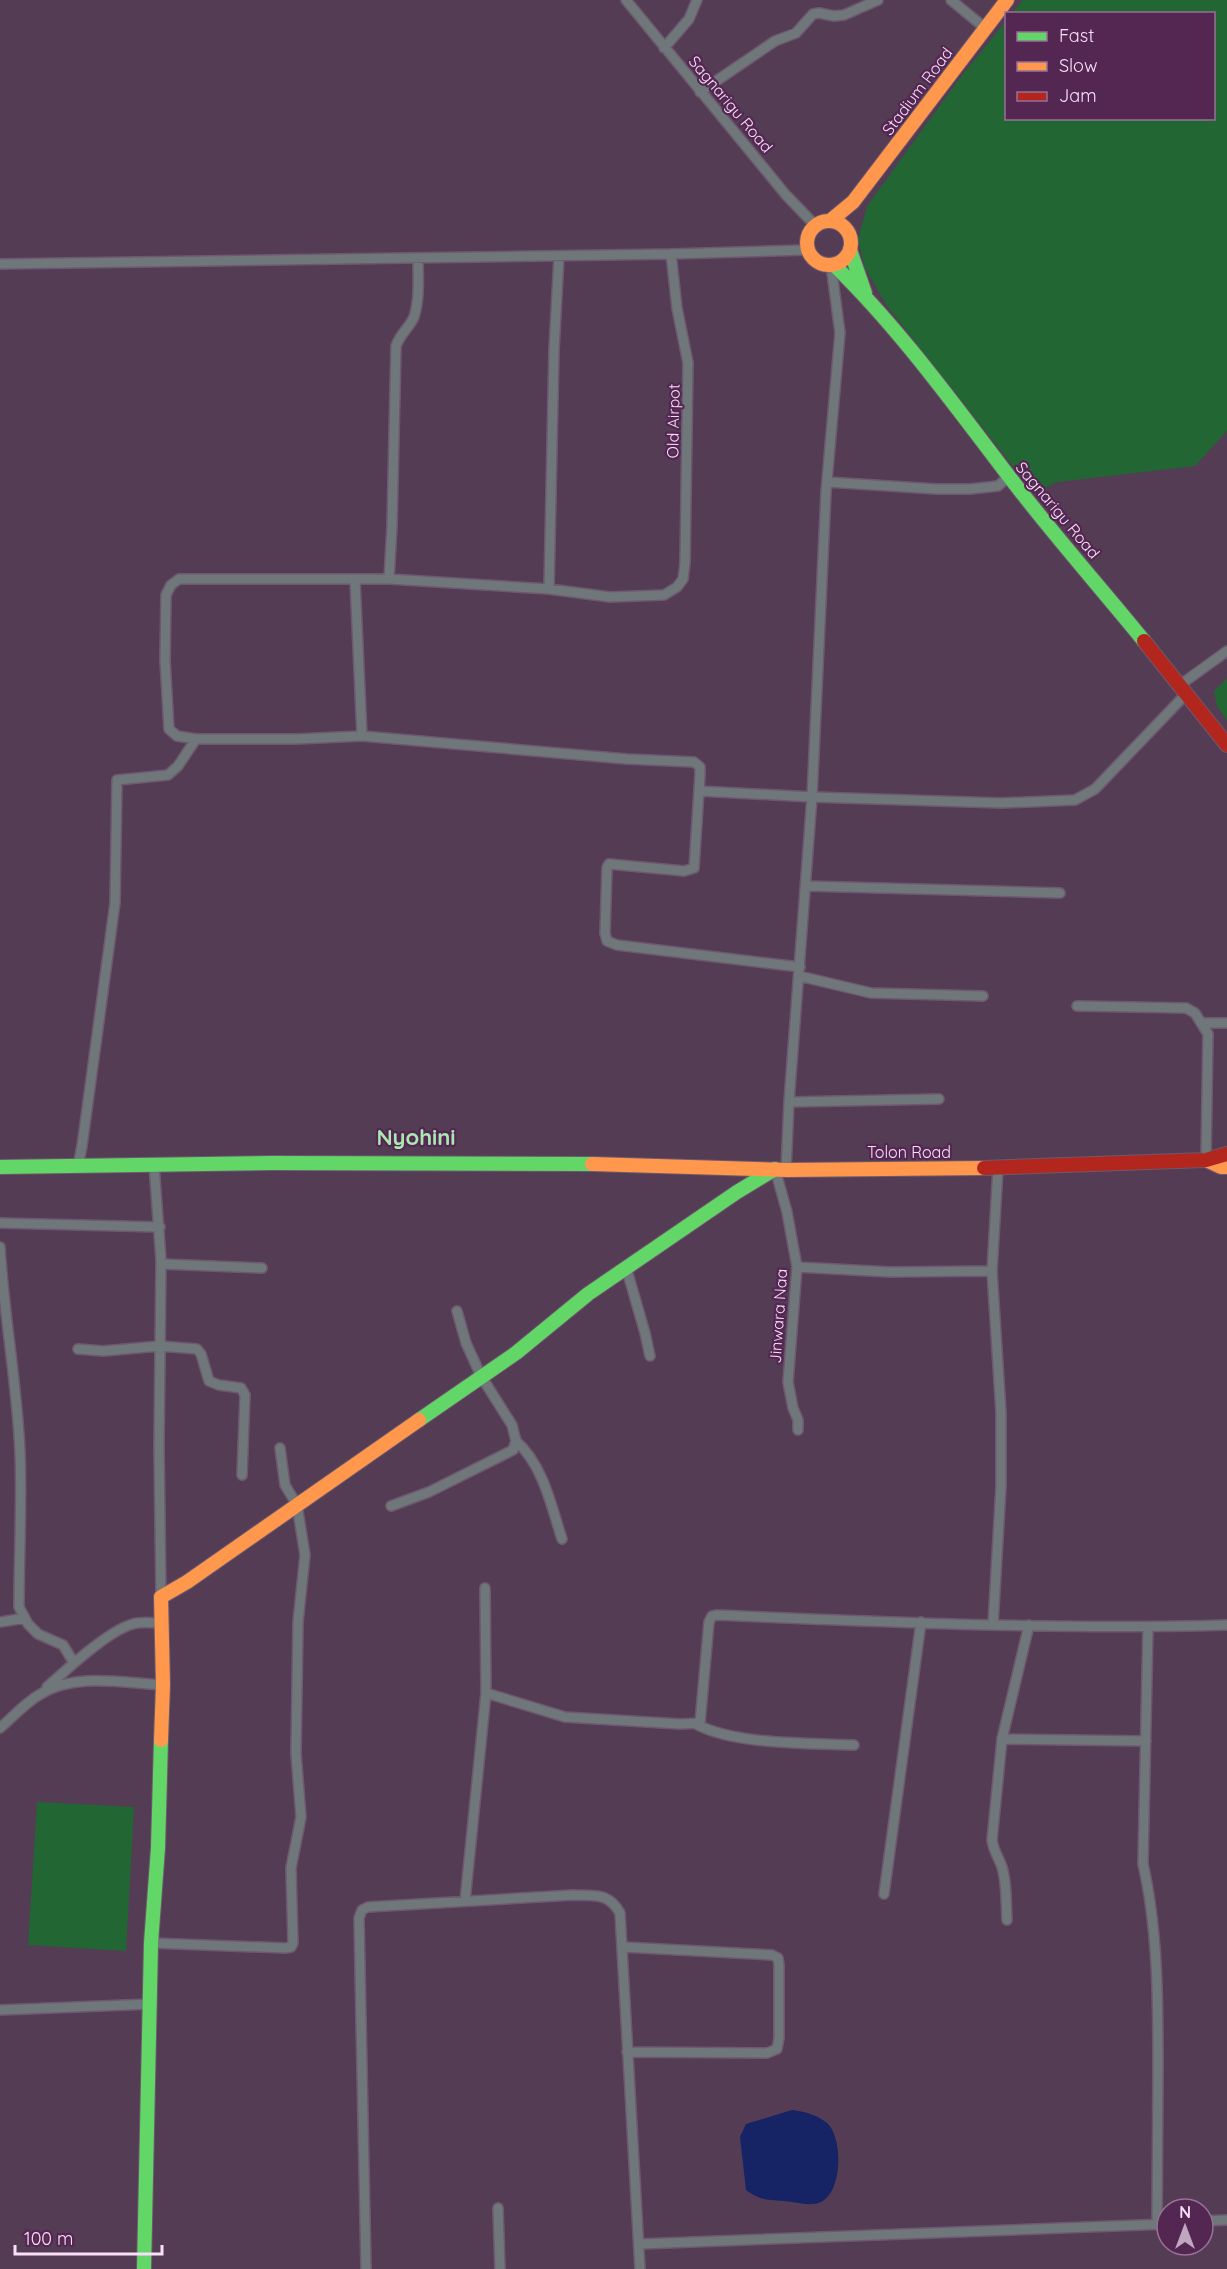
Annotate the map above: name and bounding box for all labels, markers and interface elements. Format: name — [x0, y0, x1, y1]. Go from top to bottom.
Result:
legend — [1005, 12, 1215, 120]
text: Fast — [1059, 24, 1094, 47]
street label: Stadium Road — [877, 43, 957, 139]
street label: Sagnarigu Road — [685, 52, 777, 156]
text: Slow — [1059, 54, 1097, 77]
text: Jam — [1059, 84, 1097, 107]
street label: Old Airpot — [662, 384, 684, 458]
street label: Sagnarigu Road — [1012, 458, 1104, 562]
district label: Nyohini — [376, 1123, 456, 1151]
street label: Tolon Road — [867, 1142, 951, 1162]
street label: Jinwara Naa — [765, 1268, 791, 1364]
north arrow — [1155, 2197, 1215, 2257]
text: N — [1179, 2202, 1191, 2222]
scale bar — [15, 2218, 162, 2256]
text: 100 m — [24, 2227, 73, 2250]

